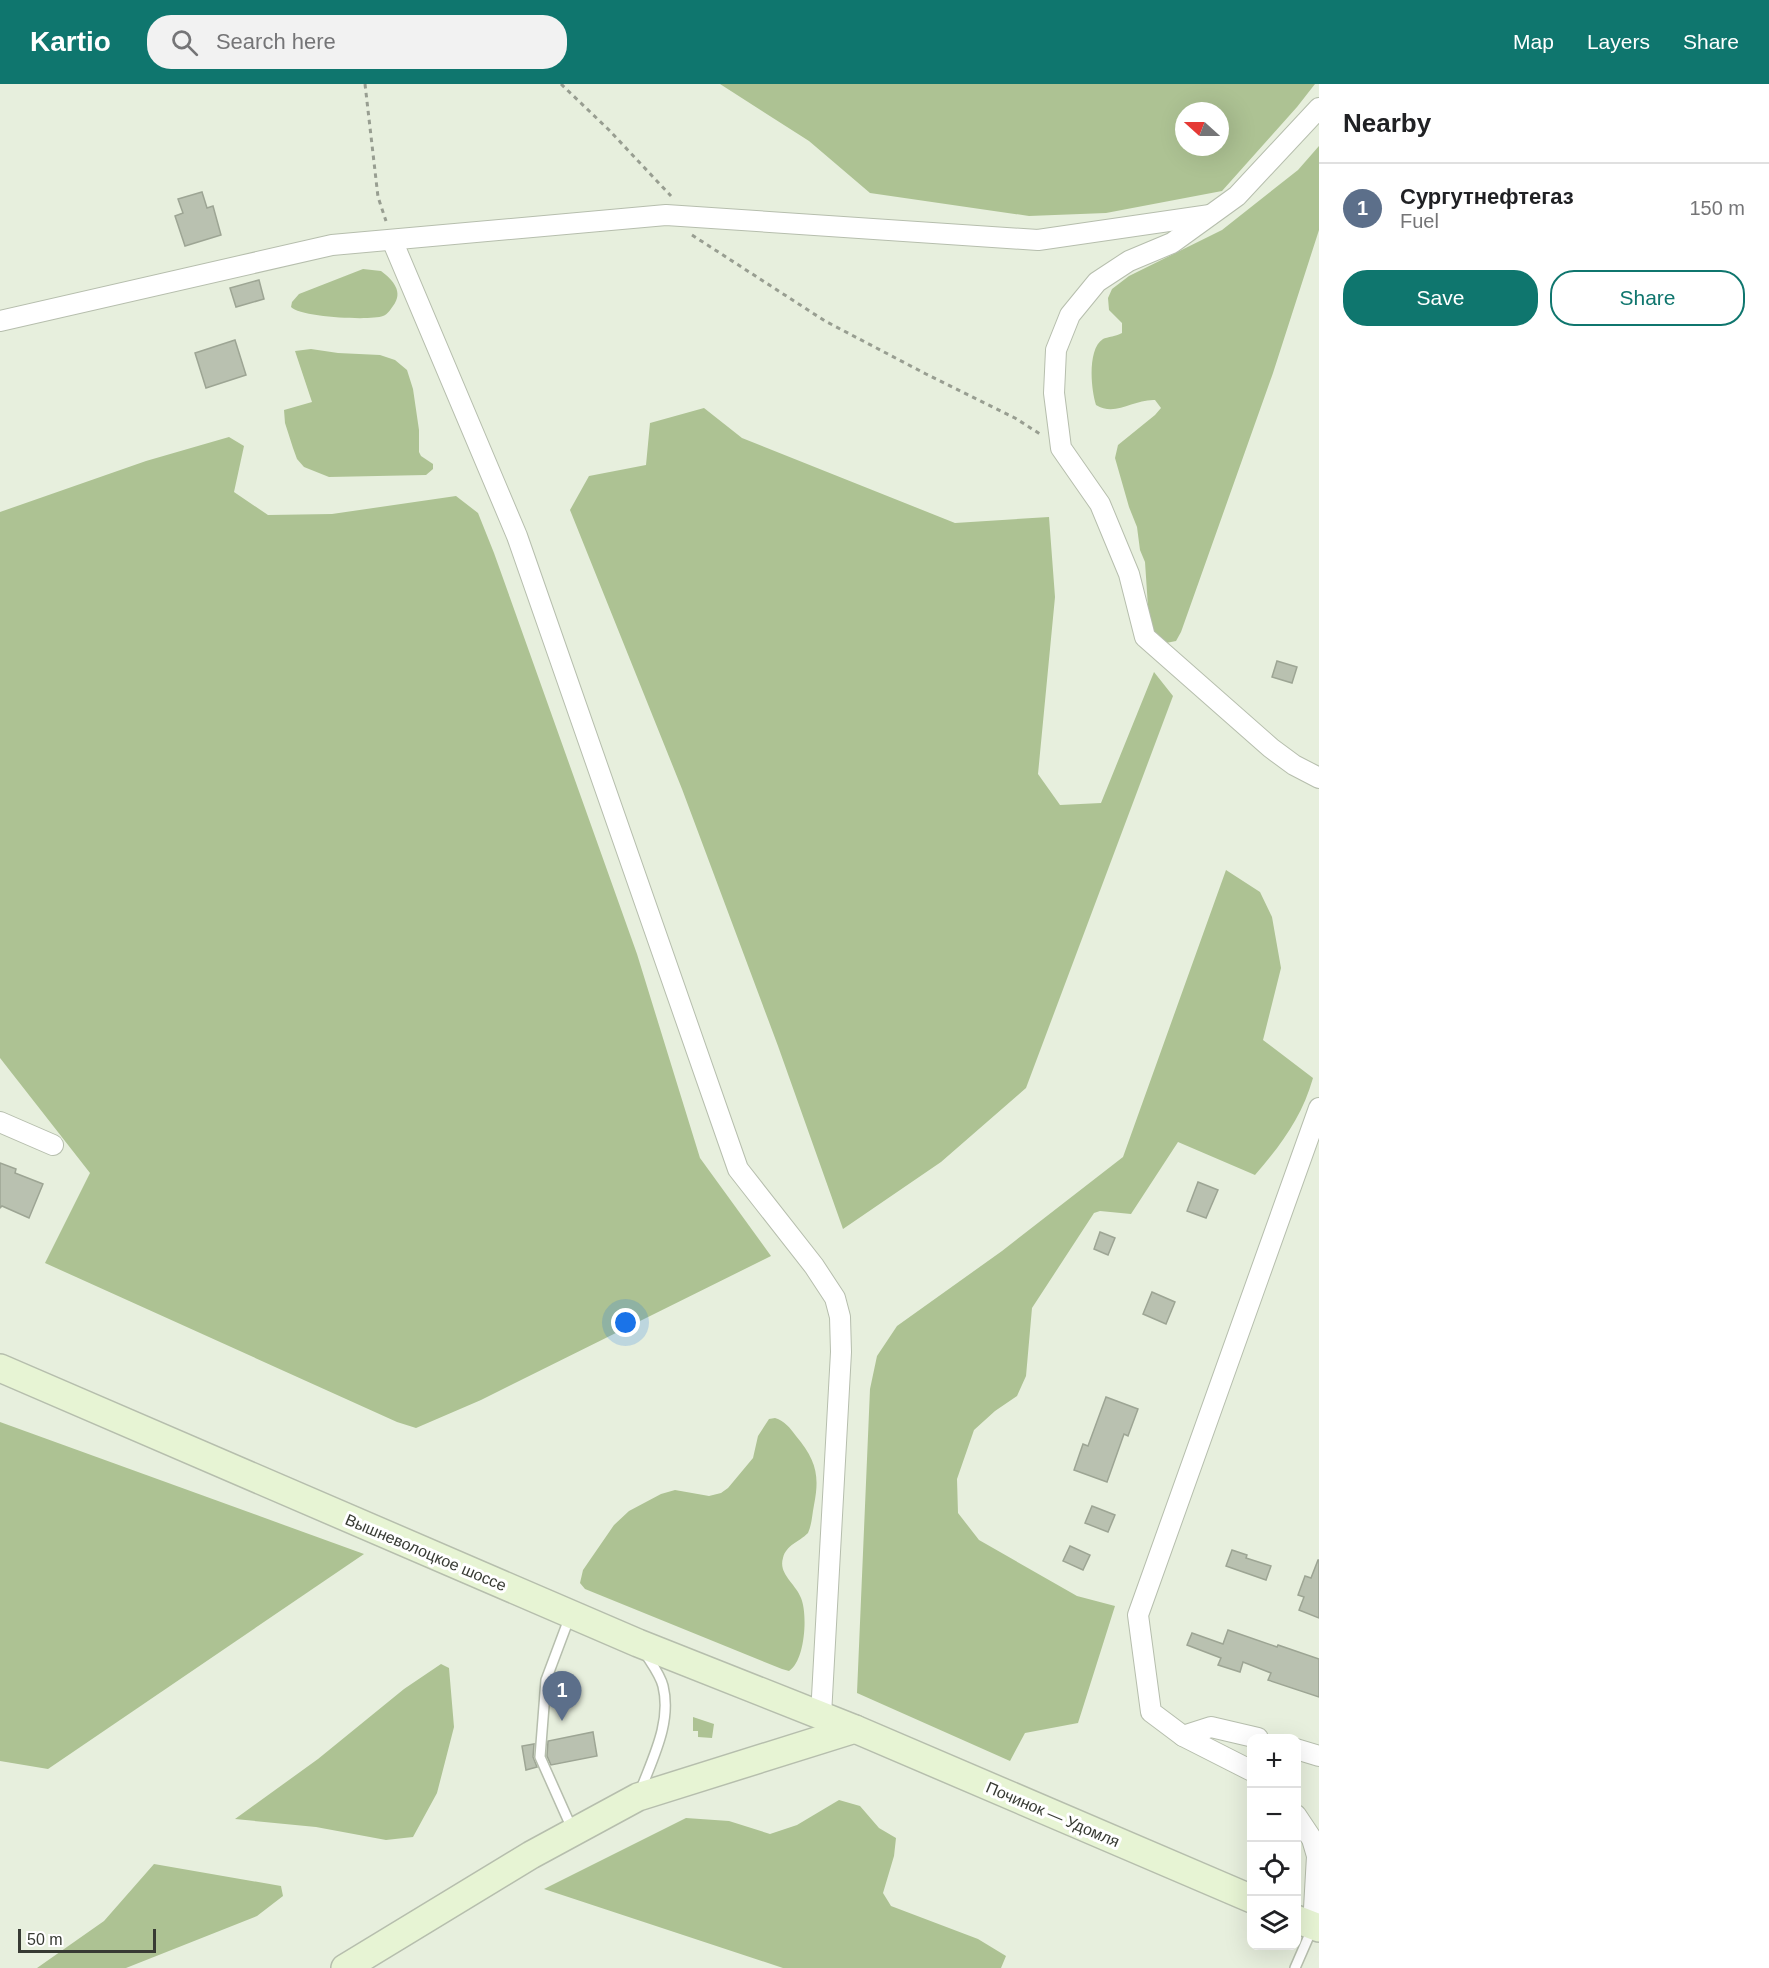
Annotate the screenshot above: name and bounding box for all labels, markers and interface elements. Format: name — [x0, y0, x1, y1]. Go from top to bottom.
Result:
search box — [147, 15, 567, 69]
text: Kartio — [30, 26, 111, 57]
icon: search — [168, 26, 201, 59]
text: Search here — [216, 29, 336, 54]
text: Map — [1513, 30, 1554, 53]
text: Layers — [1587, 30, 1650, 53]
text: Share — [1683, 30, 1739, 53]
north arrow — [1175, 102, 1229, 156]
text: Nearby — [1343, 108, 1431, 138]
text: Сургутнефтегаз — [1400, 184, 1574, 209]
text: 1 — [1357, 197, 1368, 219]
text: 150 m — [1689, 197, 1745, 219]
text: Fuel — [1400, 210, 1439, 232]
button: Save — [1343, 270, 1538, 326]
button: Share — [1550, 270, 1745, 326]
your location — [611, 1308, 640, 1337]
street label: Вышневолоцкое шоссе — [343, 1511, 509, 1594]
pin: 1 — [542, 1672, 582, 1721]
map controls — [1247, 1734, 1301, 1950]
button: + — [1247, 1734, 1301, 1788]
street label: Починок — Удомля — [984, 1779, 1122, 1850]
button: − — [1247, 1788, 1301, 1842]
button: locate — [1247, 1842, 1301, 1896]
button: layers — [1247, 1896, 1301, 1950]
scale bar — [18, 1926, 156, 1954]
text: 50 m — [27, 1931, 63, 1948]

